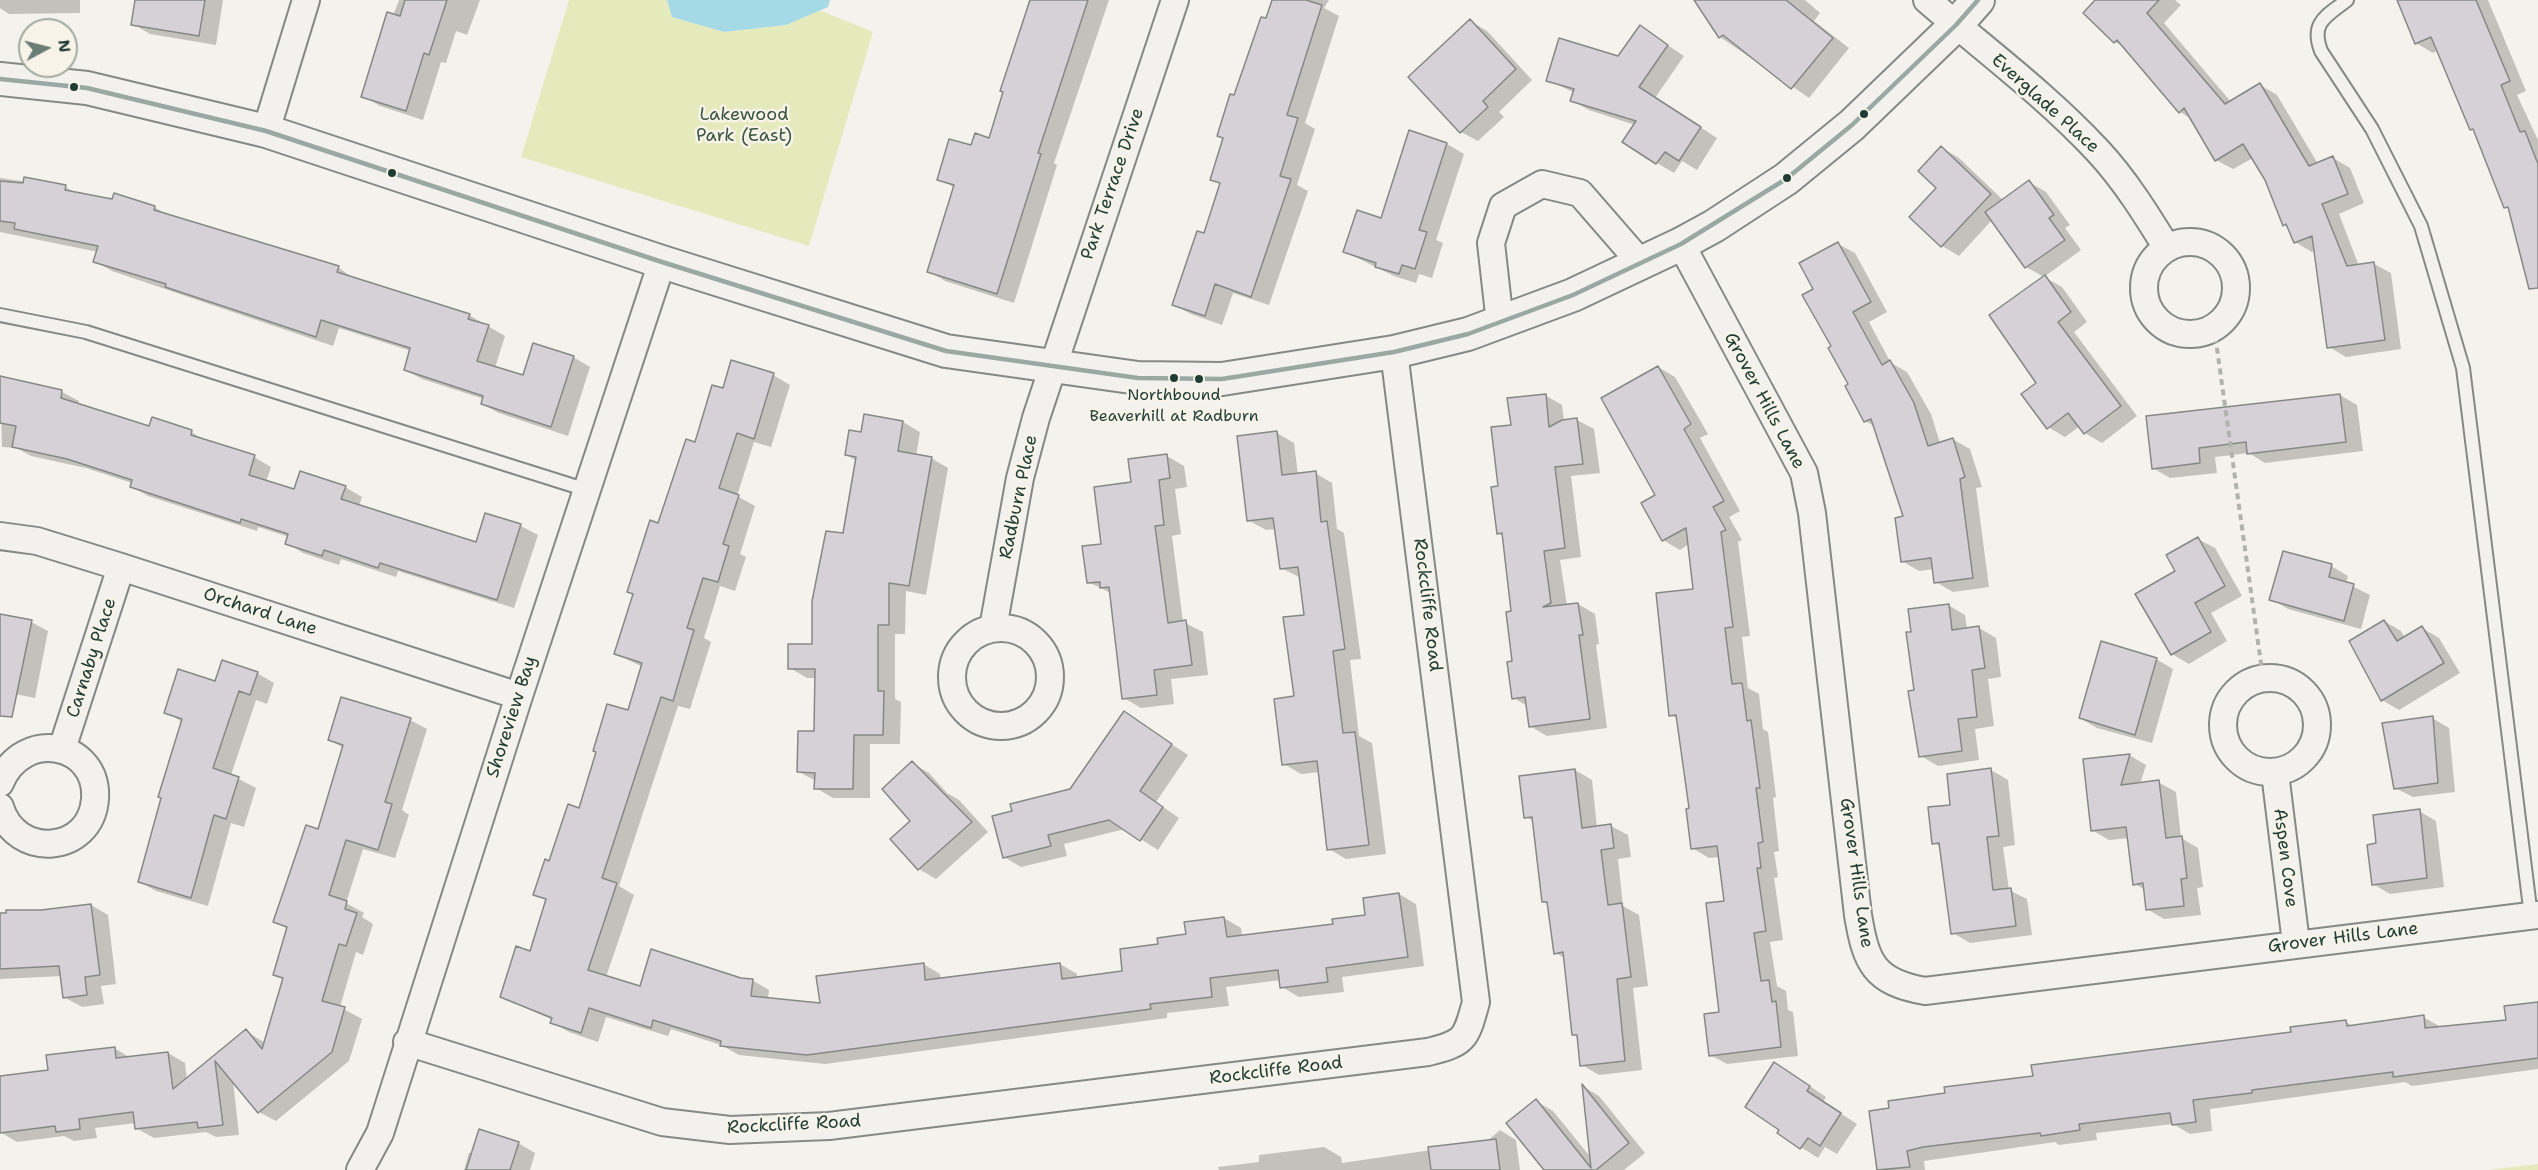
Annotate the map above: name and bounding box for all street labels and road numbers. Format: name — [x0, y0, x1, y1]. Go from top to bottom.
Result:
street label: Everglade Place — [1986, 50, 2104, 158]
street label: Park Terrace Drive — [1077, 105, 1149, 263]
street label: Grover Hills Lane — [1719, 329, 1809, 473]
street label: Radburn Place — [995, 433, 1043, 561]
street label: Rockcliffe Road — [1408, 537, 1446, 673]
street label: Orchard Lane — [200, 583, 320, 641]
street label: Carnaby Place — [62, 595, 122, 721]
street label: Shoreview Bay — [482, 653, 542, 781]
street label: Grover Hills Lane — [1835, 796, 1877, 950]
street label: Aspen Cove — [2268, 807, 2302, 909]
street label: Grover Hills Lane — [2266, 918, 2420, 958]
street label: Rockcliffe Road — [1208, 1052, 1344, 1090]
street label: Rockcliffe Road — [726, 1111, 862, 1139]

